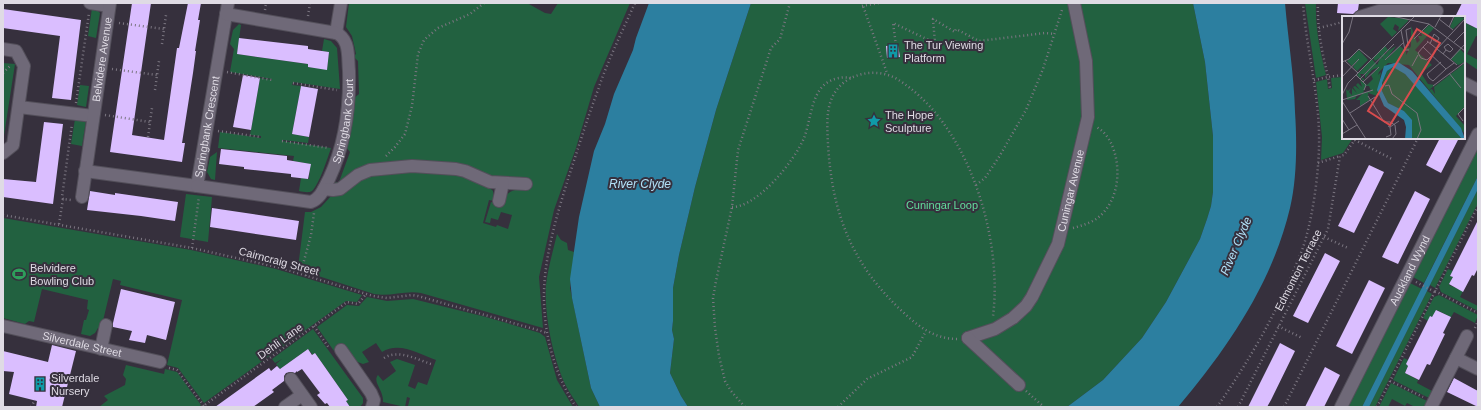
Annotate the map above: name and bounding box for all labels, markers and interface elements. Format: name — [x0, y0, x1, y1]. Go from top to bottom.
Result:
street label: Belvidere Avenue — [90, 16, 114, 103]
inset map — [1342, 16, 1465, 139]
place label: The Tur Viewing Platform — [904, 39, 983, 64]
building icon: The Tur Viewing Platform — [885, 43, 901, 59]
street label: Springbank Crescent — [193, 75, 222, 179]
street label: Springbank Court — [330, 79, 355, 165]
place label: The Hope Sculpture — [885, 109, 933, 134]
place icon: The Hope Sculpture — [866, 113, 882, 129]
street label: Cuningar Avenue — [1055, 148, 1086, 233]
water label: River Clyde — [609, 177, 671, 191]
park label: Cuningar Loop — [906, 199, 978, 211]
water label: River Clyde — [1217, 214, 1255, 277]
street label: Edmonton Terrace — [1272, 227, 1324, 313]
street label: Auckland Wynd — [1387, 233, 1432, 307]
street label: Cairncraig Street — [238, 245, 320, 277]
place label: Belvidere Bowling Club — [30, 262, 94, 287]
sports icon: Belvidere Bowling Club — [11, 266, 27, 282]
street label: Dehli Lane — [255, 321, 305, 361]
street label: Silverdale Street — [41, 329, 123, 359]
place label: Silverdale Nursery — [51, 372, 99, 397]
building icon: Silverdale Nursery — [32, 376, 48, 392]

